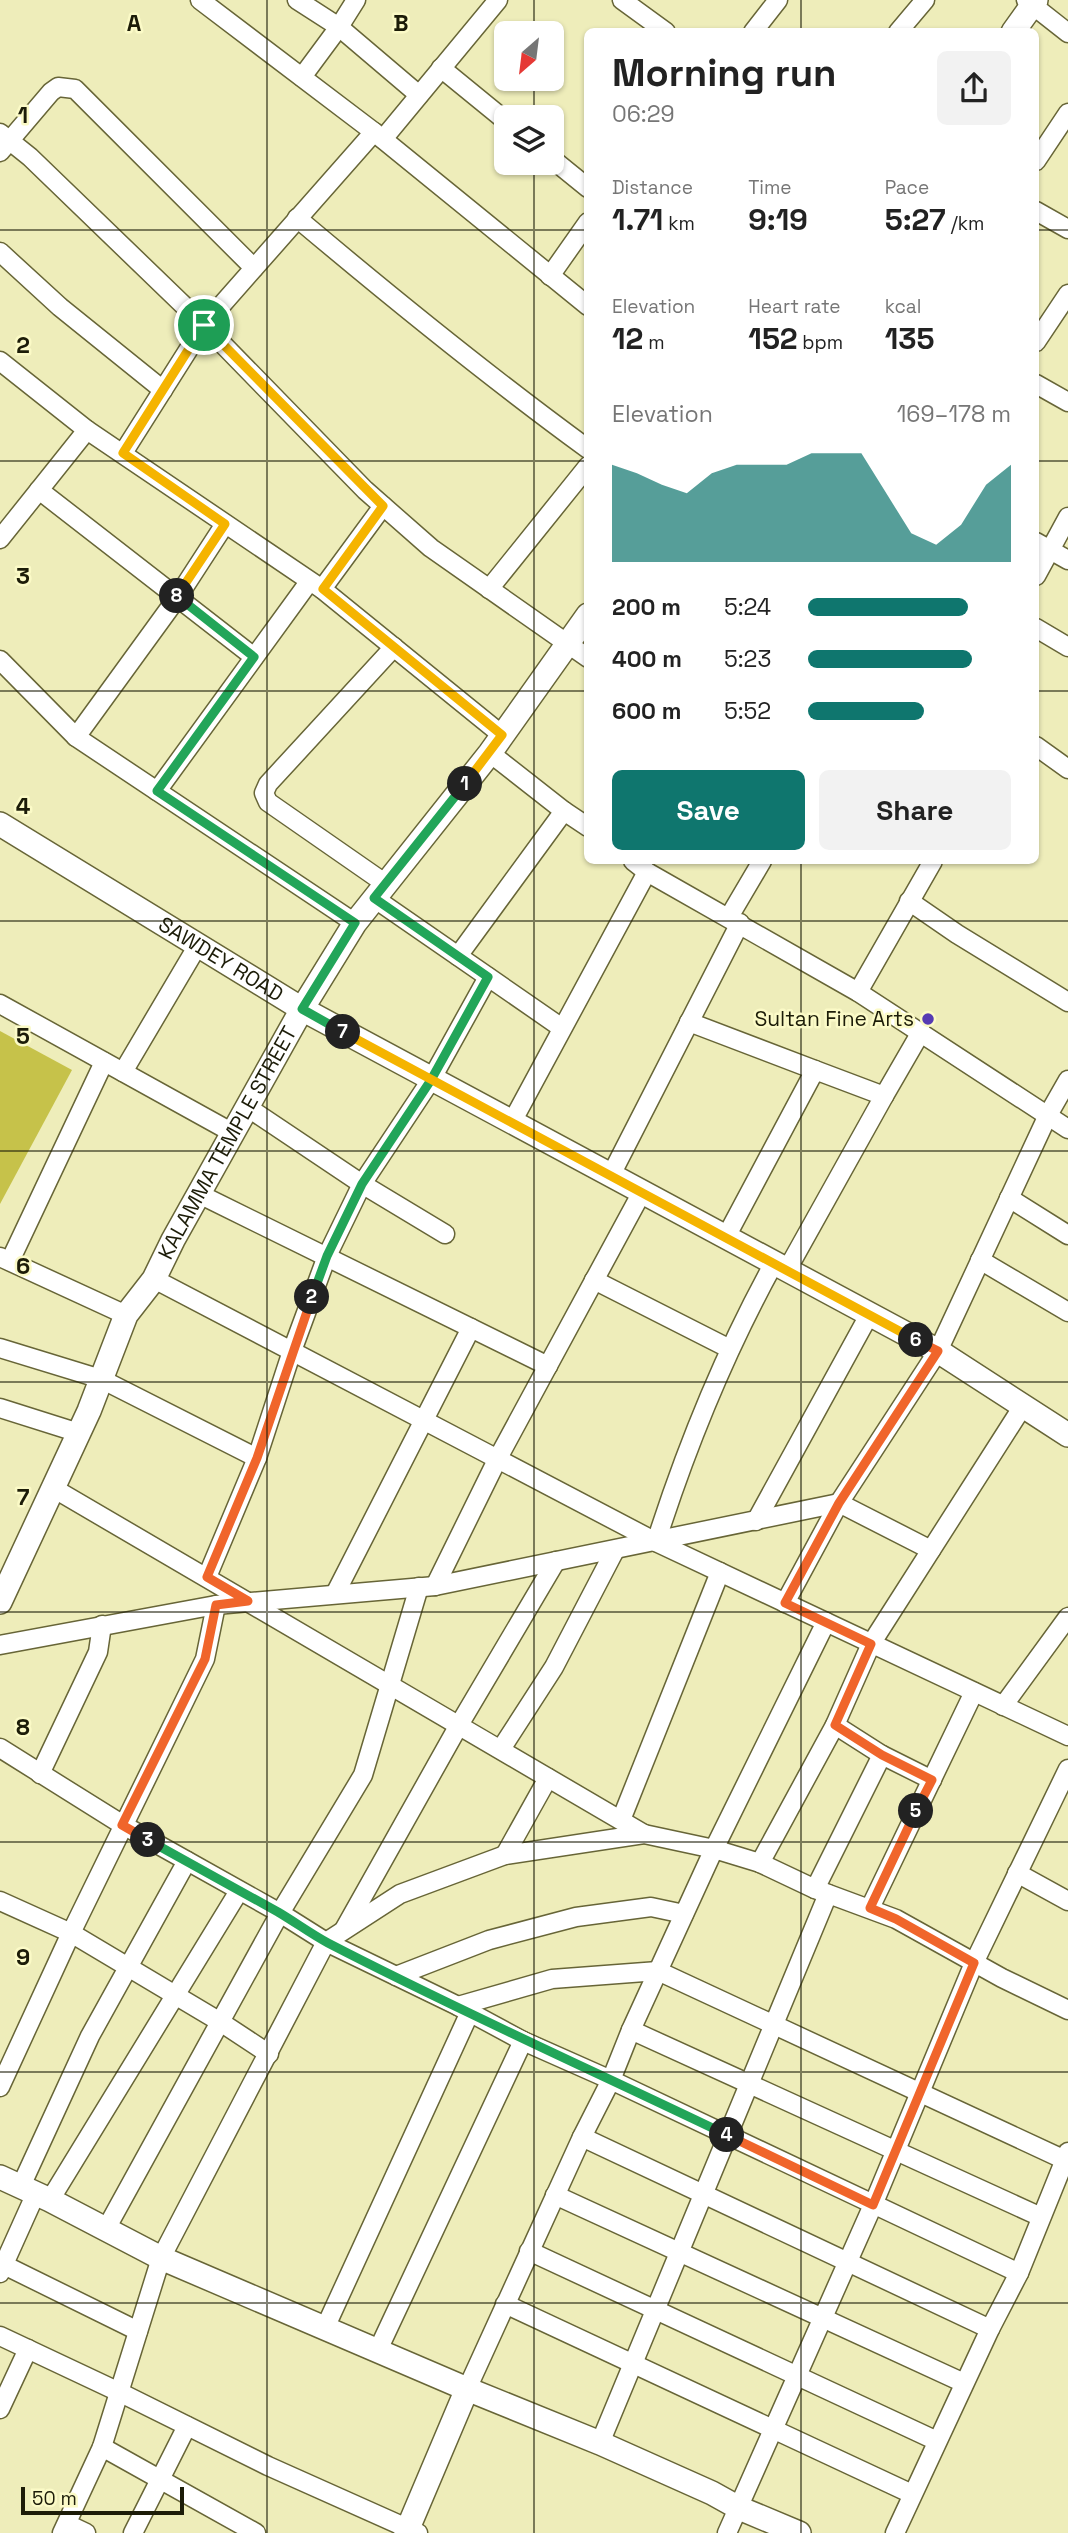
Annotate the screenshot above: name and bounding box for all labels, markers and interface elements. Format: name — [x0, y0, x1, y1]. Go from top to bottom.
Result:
text: A — [127, 8, 142, 38]
text: B — [393, 8, 409, 38]
north arrow — [494, 21, 564, 91]
map controls — [494, 21, 564, 175]
text: Morning run — [612, 49, 837, 97]
button: share — [937, 51, 1011, 125]
text: 06:29 — [612, 99, 675, 129]
text: 1 — [18, 100, 28, 130]
button: layers — [494, 105, 564, 175]
text: Distance — [612, 175, 693, 200]
text: Time — [748, 175, 792, 200]
text: Pace — [885, 175, 929, 200]
text: 1.71 — [612, 200, 663, 239]
text: 9:19 — [748, 200, 808, 239]
text: 5:27 — [885, 200, 946, 239]
text: km — [663, 211, 695, 236]
text: /km — [946, 211, 984, 236]
text: Elevation — [612, 294, 695, 319]
text: Heart rate — [748, 294, 841, 319]
text: kcal — [885, 294, 921, 319]
pin — [174, 295, 234, 355]
icon: arrive — [185, 306, 223, 344]
text: 12 — [612, 319, 643, 358]
text: 152 — [748, 319, 797, 358]
text: 135 — [885, 319, 934, 358]
text: 2 — [16, 330, 30, 360]
text: m — [643, 330, 665, 355]
text: bpm — [797, 330, 843, 355]
text: Elevation — [612, 399, 713, 429]
text: 169–178 m — [897, 399, 1011, 429]
text: 3 — [16, 561, 30, 591]
pin: 8 — [160, 578, 194, 614]
text: 8 — [171, 583, 182, 608]
text: 200 m — [612, 592, 681, 622]
text: 5:24 — [724, 592, 771, 622]
text: 400 m — [612, 644, 682, 674]
text: 5:23 — [724, 644, 771, 674]
text: 600 m — [612, 696, 682, 726]
text: 5:52 — [724, 696, 771, 726]
pin: 1 — [448, 766, 482, 802]
button: Save — [612, 770, 805, 850]
button: Share — [819, 770, 1011, 850]
text: 1 — [460, 771, 469, 796]
text: 4 — [16, 791, 31, 821]
street label: SAWDEY ROAD — [154, 910, 289, 1007]
place label: Sultan Fine Arts — [754, 1005, 914, 1032]
marker: Sultan Fine Arts — [920, 1011, 936, 1027]
pin: 7 — [326, 1014, 360, 1050]
text: 7 — [337, 1019, 348, 1044]
text: 5 — [16, 1021, 30, 1051]
street label: KALAMMA TEMPLE STREET — [152, 1021, 303, 1264]
text: 6 — [16, 1251, 30, 1281]
pin: 2 — [294, 1280, 330, 1314]
text: 2 — [306, 1284, 317, 1309]
pin: 6 — [898, 1322, 934, 1358]
text: 6 — [910, 1327, 921, 1352]
text: 7 — [17, 1482, 30, 1512]
text: 8 — [16, 1712, 30, 1742]
pin: 5 — [898, 1794, 934, 1828]
text: 5 — [910, 1798, 921, 1823]
pin: 3 — [130, 1822, 166, 1857]
text: 3 — [142, 1827, 153, 1852]
text: 9 — [16, 1942, 30, 1972]
pin: 4 — [710, 2118, 744, 2152]
text: 4 — [720, 2122, 733, 2147]
scale bar — [21, 2484, 184, 2516]
text: 50 m — [32, 2486, 77, 2511]

